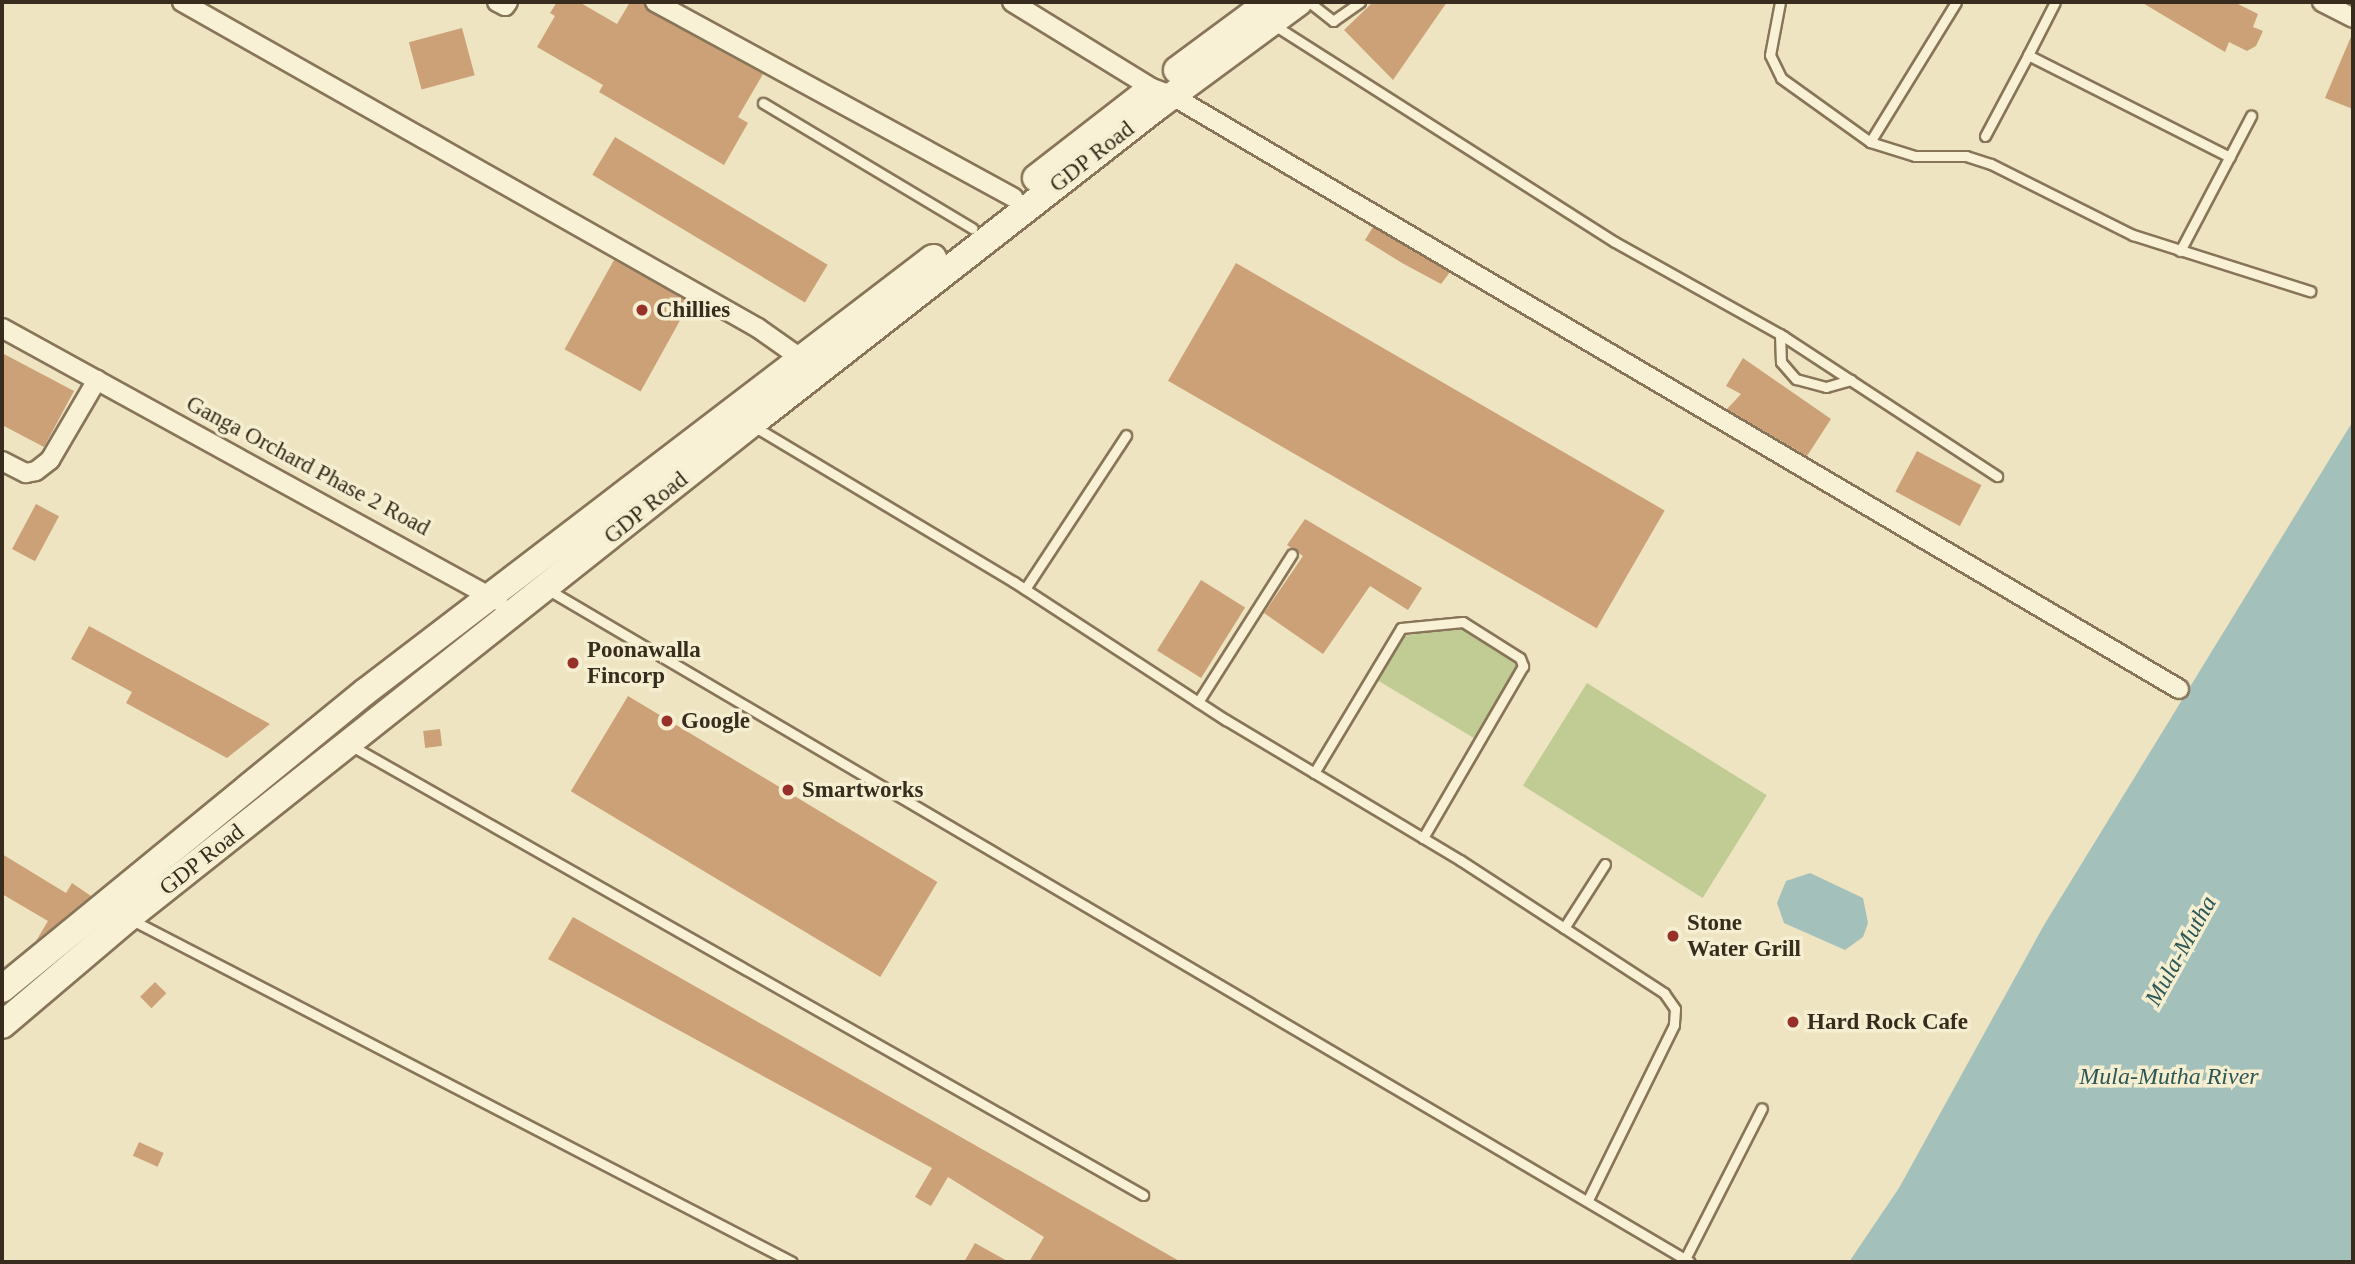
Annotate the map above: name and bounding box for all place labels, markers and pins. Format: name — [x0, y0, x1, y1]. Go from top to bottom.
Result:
place label: Chillies — [656, 296, 730, 324]
marker: Chillies — [634, 302, 650, 318]
place label: Poonawalla Fincorp — [587, 636, 701, 690]
marker: Poonawalla Fincorp — [565, 655, 581, 671]
place label: Google — [681, 707, 750, 735]
marker: Google — [659, 713, 675, 729]
place label: Smartworks — [802, 776, 923, 804]
marker: Smartworks — [780, 782, 796, 798]
place label: Stone Water Grill — [1687, 909, 1801, 963]
marker: Stone Water Grill — [1665, 928, 1681, 944]
place label: Hard Rock Cafe — [1807, 1008, 1968, 1036]
marker: Hard Rock Cafe — [1785, 1014, 1801, 1030]

